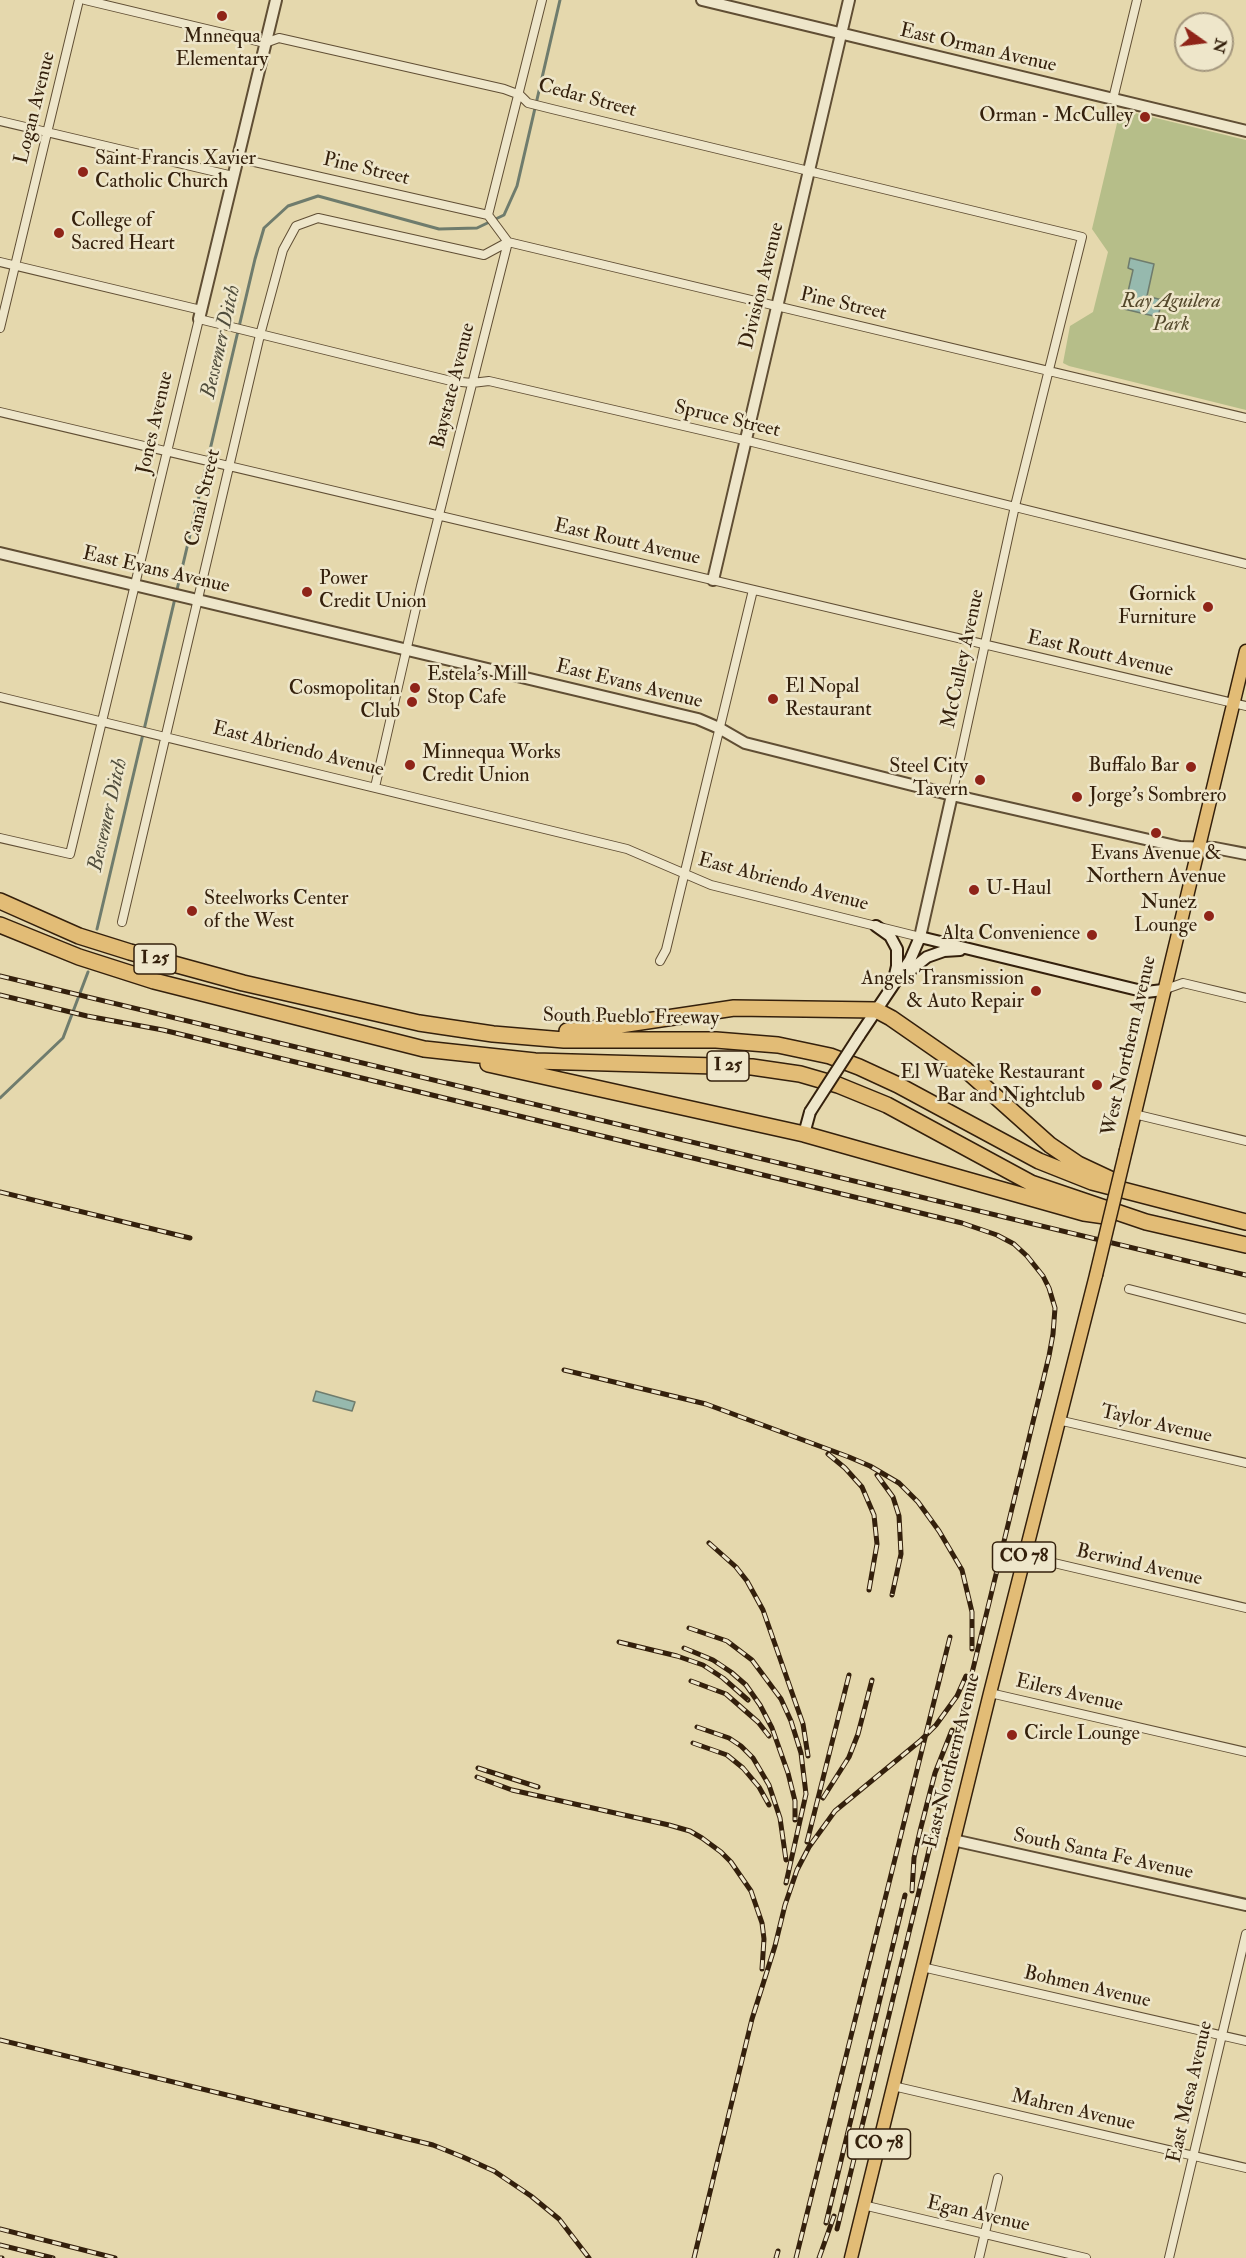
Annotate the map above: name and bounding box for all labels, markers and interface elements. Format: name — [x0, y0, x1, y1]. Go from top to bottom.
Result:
marker: Mnnequa Elementary — [215, 9, 229, 23]
north arrow — [1174, 12, 1234, 72]
street label: East Orman Avenue — [897, 19, 1059, 79]
place label: Mnnequa Elementary — [176, 26, 268, 73]
text: N — [1208, 36, 1231, 55]
street label: Logan Avenue — [10, 49, 62, 167]
street label: Cedar Street — [535, 74, 639, 124]
place label: Orman - McCulley — [979, 105, 1133, 129]
marker: Orman - McCulley — [1138, 110, 1152, 124]
place label: Saint Francis Xavier Catholic Church — [95, 148, 256, 195]
street label: Pine Street — [320, 148, 412, 192]
marker: Saint Francis Xavier Catholic Church — [76, 165, 90, 179]
place label: College of Sacred Heart — [71, 210, 175, 257]
street label: Division Avenue — [736, 220, 790, 352]
marker: College of Sacred Heart — [52, 226, 66, 240]
water label: Bessemer Ditch — [197, 283, 247, 401]
street label: Pine Street — [797, 283, 889, 327]
park label: Ray Aguilera Park — [1121, 291, 1221, 338]
street label: Baystate Avenue — [427, 321, 481, 451]
street label: Jones Avenue — [132, 369, 180, 477]
street label: Spruce Street — [672, 396, 782, 444]
street label: Canal Street — [181, 447, 227, 549]
street label: East Routt Avenue — [552, 515, 702, 571]
street label: East Evans Avenue — [80, 542, 232, 600]
place label: Power Credit Union — [319, 568, 427, 615]
place label: Gornick Furniture — [1118, 584, 1196, 631]
marker: Power Credit Union — [300, 585, 314, 599]
street label: McCulley Avenue — [938, 587, 990, 731]
marker: Gornick Furniture — [1201, 600, 1215, 614]
street label: East Routt Avenue — [1025, 627, 1175, 683]
street label: East Evans Avenue — [553, 655, 705, 715]
place label: Estela's Mill Stop Cafe — [427, 664, 527, 711]
place label: El Nopal Restaurant — [785, 676, 872, 723]
place label: Cosmopolitan Club — [289, 678, 400, 725]
marker: Estela's Mill Stop Cafe — [408, 681, 422, 695]
marker: El Nopal Restaurant — [766, 692, 780, 706]
marker: Cosmopolitan Club — [405, 695, 419, 709]
street label: East Abriendo Avenue — [210, 717, 386, 783]
place label: Minnequa Works Credit Union — [422, 742, 561, 789]
place label: Buffalo Bar — [1088, 755, 1179, 779]
water label: Bessemer Ditch — [84, 756, 134, 874]
place label: Steel City Tavern — [889, 756, 968, 803]
marker: Minnequa Works Credit Union — [403, 758, 417, 772]
marker: Buffalo Bar — [1184, 760, 1198, 774]
marker: Steel City Tavern — [973, 773, 987, 787]
place label: Jorge's Sombrero — [1089, 785, 1226, 809]
marker: Jorge's Sombrero — [1070, 790, 1084, 804]
marker: Evans Avenue & Northern Avenue — [1149, 826, 1163, 840]
place label: Evans Avenue & Northern Avenue — [1086, 843, 1226, 890]
street label: East Abriendo Avenue — [695, 849, 871, 917]
place label: U-Haul — [986, 878, 1051, 902]
marker: U-Haul — [967, 883, 981, 897]
place label: Steelworks Center of the West — [204, 888, 348, 935]
place label: Nunez Lounge — [1134, 892, 1197, 939]
marker: Steelworks Center of the West — [185, 904, 199, 918]
marker: Nunez Lounge — [1202, 909, 1216, 923]
place label: Alta Convenience — [942, 923, 1080, 947]
marker: Alta Convenience — [1085, 928, 1099, 942]
road number: I 25 — [134, 944, 176, 974]
street label: West Northern Avenue — [1098, 954, 1162, 1138]
place label: Angels Transmission & Auto Repair — [861, 968, 1024, 1015]
marker: Angels Transmission & Auto Repair — [1029, 984, 1043, 998]
street label: South Pueblo Freeway — [543, 1004, 719, 1032]
road number: I 25 — [707, 1051, 749, 1081]
place label: El Wuateke Restaurant Bar and Nightclub — [900, 1062, 1085, 1109]
marker: El Wuateke Restaurant Bar and Nightclub — [1090, 1078, 1104, 1092]
street label: Taylor Avenue — [1098, 1401, 1214, 1449]
street label: Berwind Avenue — [1074, 1540, 1204, 1592]
road number: CO 78 — [992, 1542, 1056, 1572]
street label: Eilers Avenue — [1013, 1670, 1125, 1718]
street label: East Northern Avenue — [920, 1671, 986, 1851]
place label: Circle Lounge — [1024, 1723, 1140, 1747]
marker: Circle Lounge — [1005, 1728, 1019, 1742]
street label: South Santa Fe Avenue — [1011, 1824, 1195, 1886]
street label: Bohmen Avenue — [1021, 1962, 1153, 2014]
street label: East Mesa Avenue — [1163, 2019, 1219, 2165]
street label: Mahren Avenue — [1009, 2085, 1137, 2137]
road number: CO 78 — [848, 2129, 910, 2159]
street label: Egan Avenue — [924, 2192, 1032, 2238]

